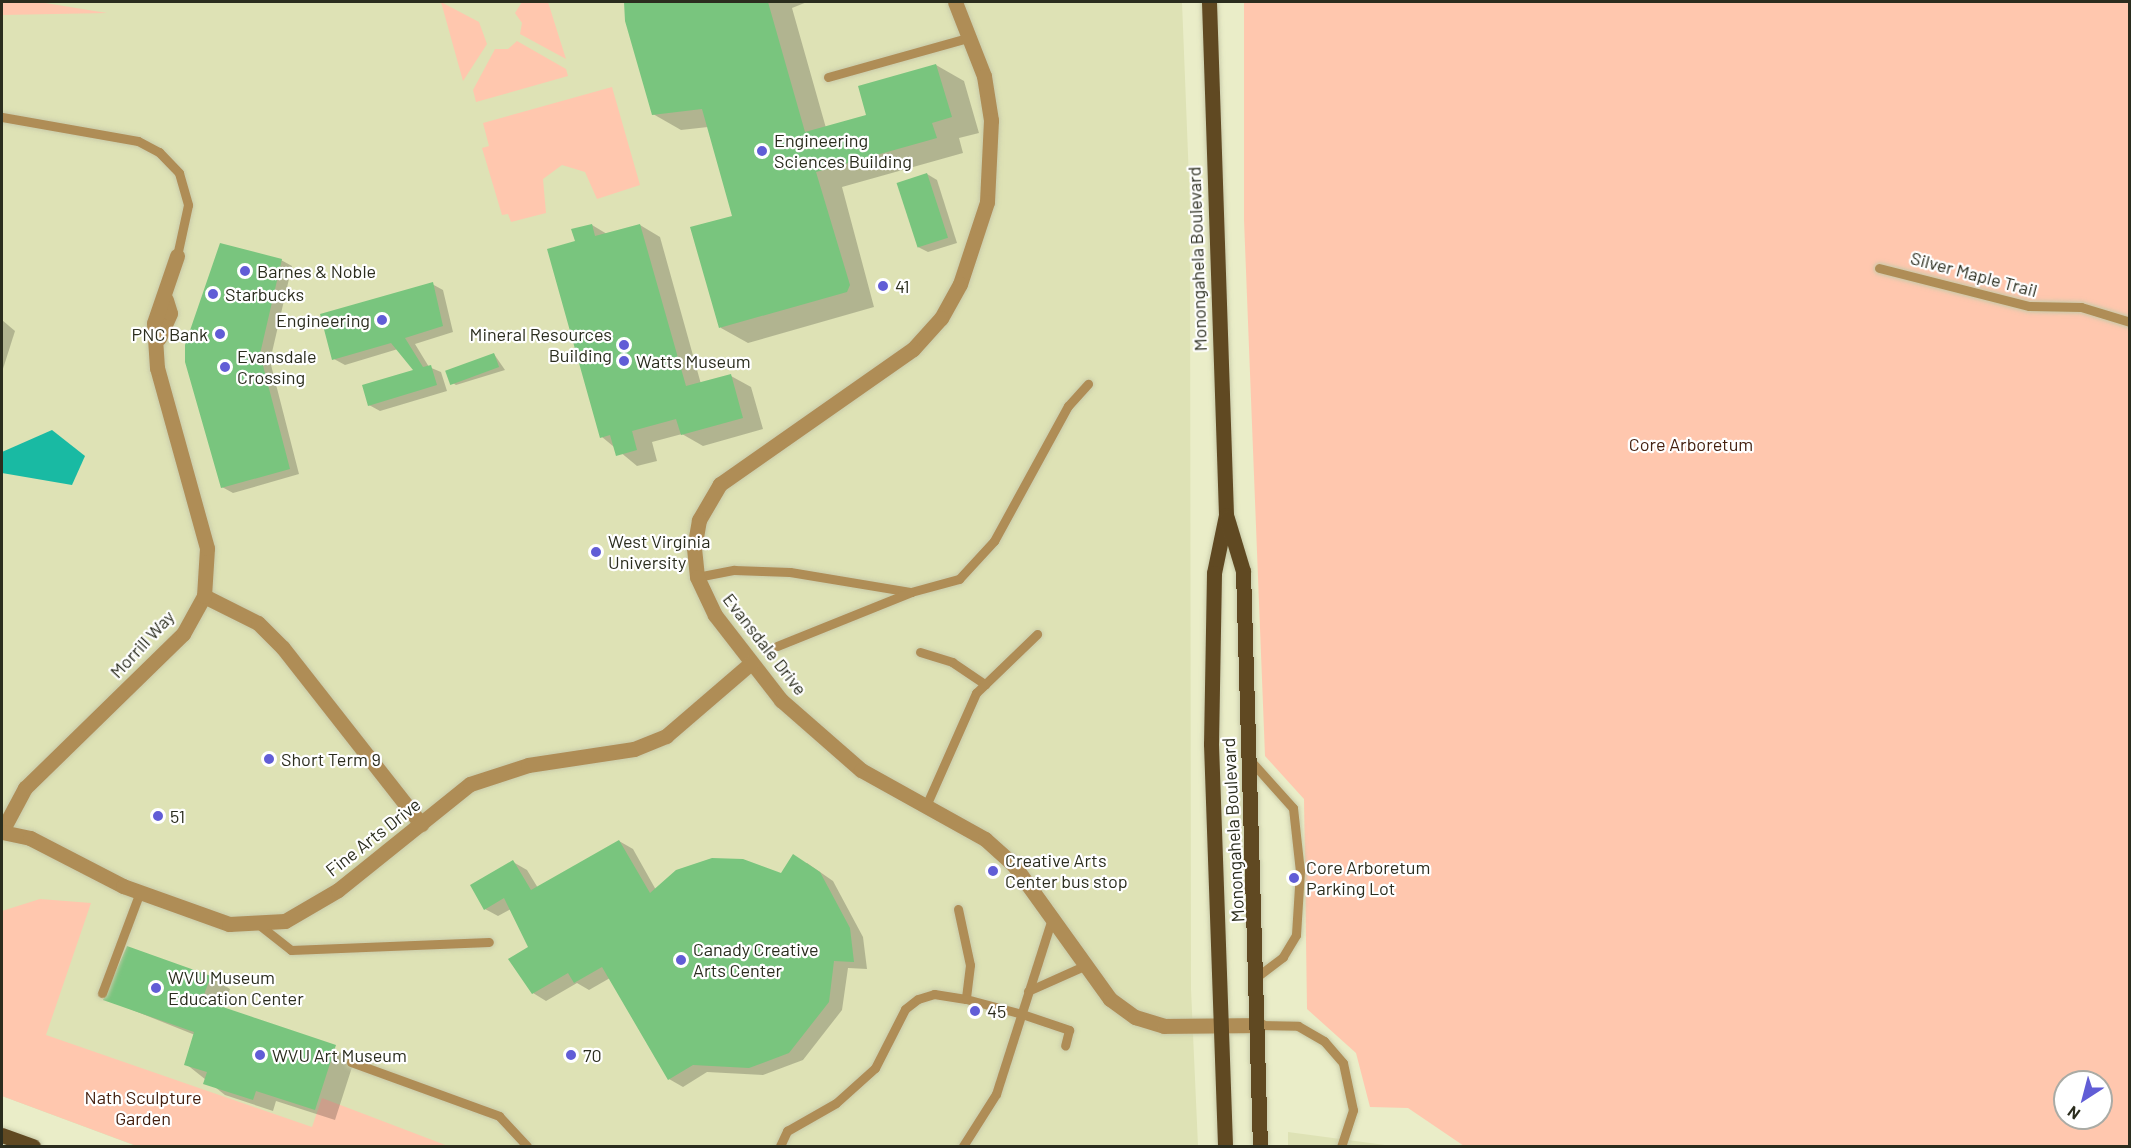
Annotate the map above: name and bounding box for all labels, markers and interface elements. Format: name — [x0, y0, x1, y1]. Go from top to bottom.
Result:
place label: Engineering Sciences Building — [774, 130, 912, 172]
marker: Engineering Sciences Building — [755, 144, 769, 158]
street label: Monongahela Boulevard — [1183, 166, 1211, 352]
street label: Silver Maple Trail — [1908, 247, 2040, 301]
place label: Barnes & Noble — [257, 260, 376, 282]
marker: Barnes & Noble — [238, 264, 252, 278]
place label: 41 — [895, 275, 910, 297]
marker: 41 — [876, 279, 890, 293]
place label: Starbucks — [225, 283, 304, 305]
marker: Starbucks — [206, 287, 220, 301]
place label: Engineering — [276, 309, 370, 331]
marker: Engineering — [375, 313, 389, 327]
place label: PNC Bank — [132, 323, 208, 345]
place label: Mineral Resources Building — [470, 324, 612, 366]
marker: PNC Bank — [213, 327, 227, 341]
marker: Mineral Resources Building — [617, 338, 631, 352]
place label: Evansdale Crossing — [237, 346, 317, 388]
place label: Watts Museum — [636, 350, 751, 372]
marker: Watts Museum — [617, 354, 631, 368]
marker: Evansdale Crossing — [218, 360, 232, 374]
park label: Core Arboretum — [1629, 433, 1753, 455]
place label: West Virginia University — [608, 531, 710, 574]
marker: West Virginia University — [589, 545, 603, 559]
street label: Evansdale Drive — [719, 589, 811, 699]
street label: Morrill Way — [105, 606, 179, 682]
street label: Monongahela Boulevard — [1217, 737, 1249, 923]
place label: Short Term 9 — [281, 748, 381, 770]
marker: Short Term 9 — [262, 752, 276, 766]
street label: Fine Arts Drive — [321, 793, 425, 881]
place label: 51 — [170, 805, 185, 827]
marker: 51 — [151, 809, 165, 823]
place label: Creative Arts Center bus stop — [1005, 850, 1128, 892]
place label: Core Arboretum Parking Lot — [1306, 857, 1430, 900]
marker: Creative Arts Center bus stop — [986, 864, 1000, 878]
marker: Core Arboretum Parking Lot — [1287, 871, 1301, 885]
place label: Canady Creative Arts Center — [693, 939, 819, 982]
marker: Canady Creative Arts Center — [674, 953, 688, 967]
place label: WVU Museum Education Center — [168, 967, 304, 1010]
marker: WVU Museum Education Center — [149, 981, 163, 995]
place label: 45 — [987, 1000, 1006, 1022]
marker: 45 — [968, 1004, 982, 1018]
place label: WVU Art Museum — [272, 1044, 407, 1066]
place label: 70 — [583, 1044, 602, 1066]
marker: WVU Art Museum — [253, 1048, 267, 1062]
marker: 70 — [564, 1048, 578, 1062]
north arrow — [2053, 1070, 2113, 1130]
park label: Nath Sculpture Garden — [85, 1087, 201, 1130]
text: N — [2063, 1103, 2083, 1124]

